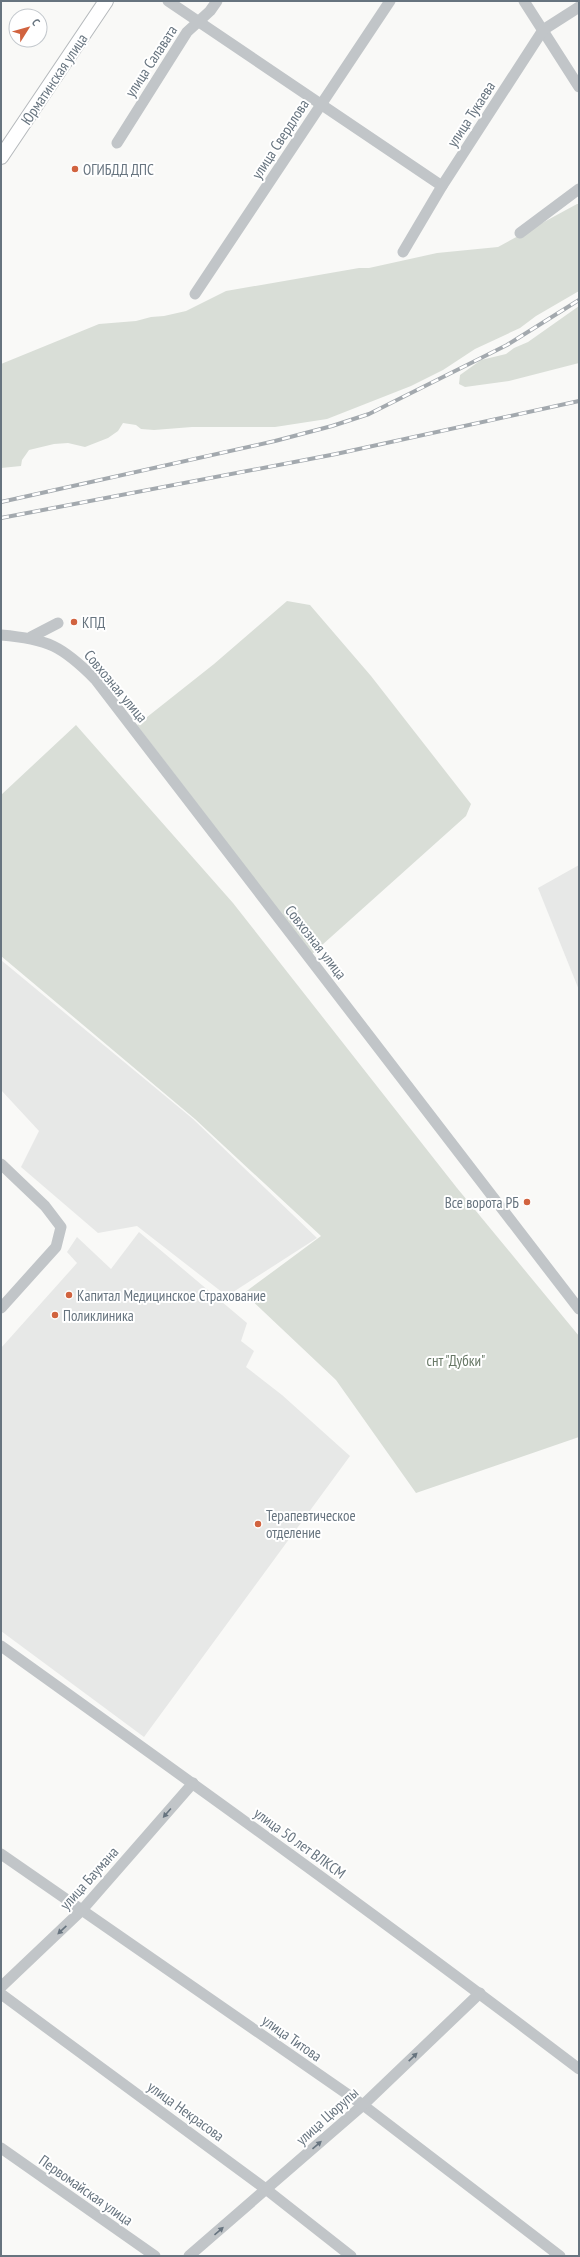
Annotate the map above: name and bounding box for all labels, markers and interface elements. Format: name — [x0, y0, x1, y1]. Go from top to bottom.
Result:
north arrow — [8, 8, 48, 48]
text: С — [29, 16, 43, 28]
street label: улица Салавата — [121, 22, 181, 100]
street label: Юрматинская улица — [17, 30, 91, 128]
street label: улица Тукаева — [443, 78, 499, 150]
street label: улица Свердлова — [247, 96, 313, 182]
place label: ОГИБДД ДПС — [83, 160, 154, 179]
marker: ОГИБДД ДПС — [70, 164, 80, 174]
place label: КПД — [82, 613, 105, 632]
marker: КПД — [69, 617, 79, 627]
street label: Совхозная улица — [80, 646, 152, 726]
street label: Совхозная улица — [281, 901, 351, 983]
place label: Все ворота РБ — [445, 1193, 519, 1212]
marker: Все ворота РБ — [522, 1197, 532, 1207]
place label: Капитал Медицинское Страхование — [77, 1286, 266, 1305]
marker: Капитал Медицинское Страхование — [64, 1290, 74, 1300]
place label: Поликлиника — [63, 1306, 134, 1325]
marker: Поликлиника — [50, 1310, 60, 1320]
park label: снт "Дубки" — [427, 1351, 485, 1370]
place label: Терапевтическое отделение — [266, 1506, 356, 1542]
marker: Терапевтическое отделение — [253, 1519, 263, 1529]
street label: улица 50 лет ВЛКСМ — [250, 1803, 350, 1883]
one-way arrow — [163, 1807, 172, 1818]
street label: улица Баумана — [56, 1842, 122, 1914]
one-way arrow — [57, 1925, 66, 1934]
street label: улица Титова — [258, 2011, 326, 2065]
one-way arrow — [408, 2053, 418, 2062]
street label: улица Некрасова — [144, 2077, 228, 2145]
street label: улица Цюрупы — [292, 2083, 362, 2149]
one-way arrow — [312, 2141, 323, 2150]
street label: Первомайская улица — [35, 2151, 137, 2229]
one-way arrow — [214, 2226, 224, 2235]

